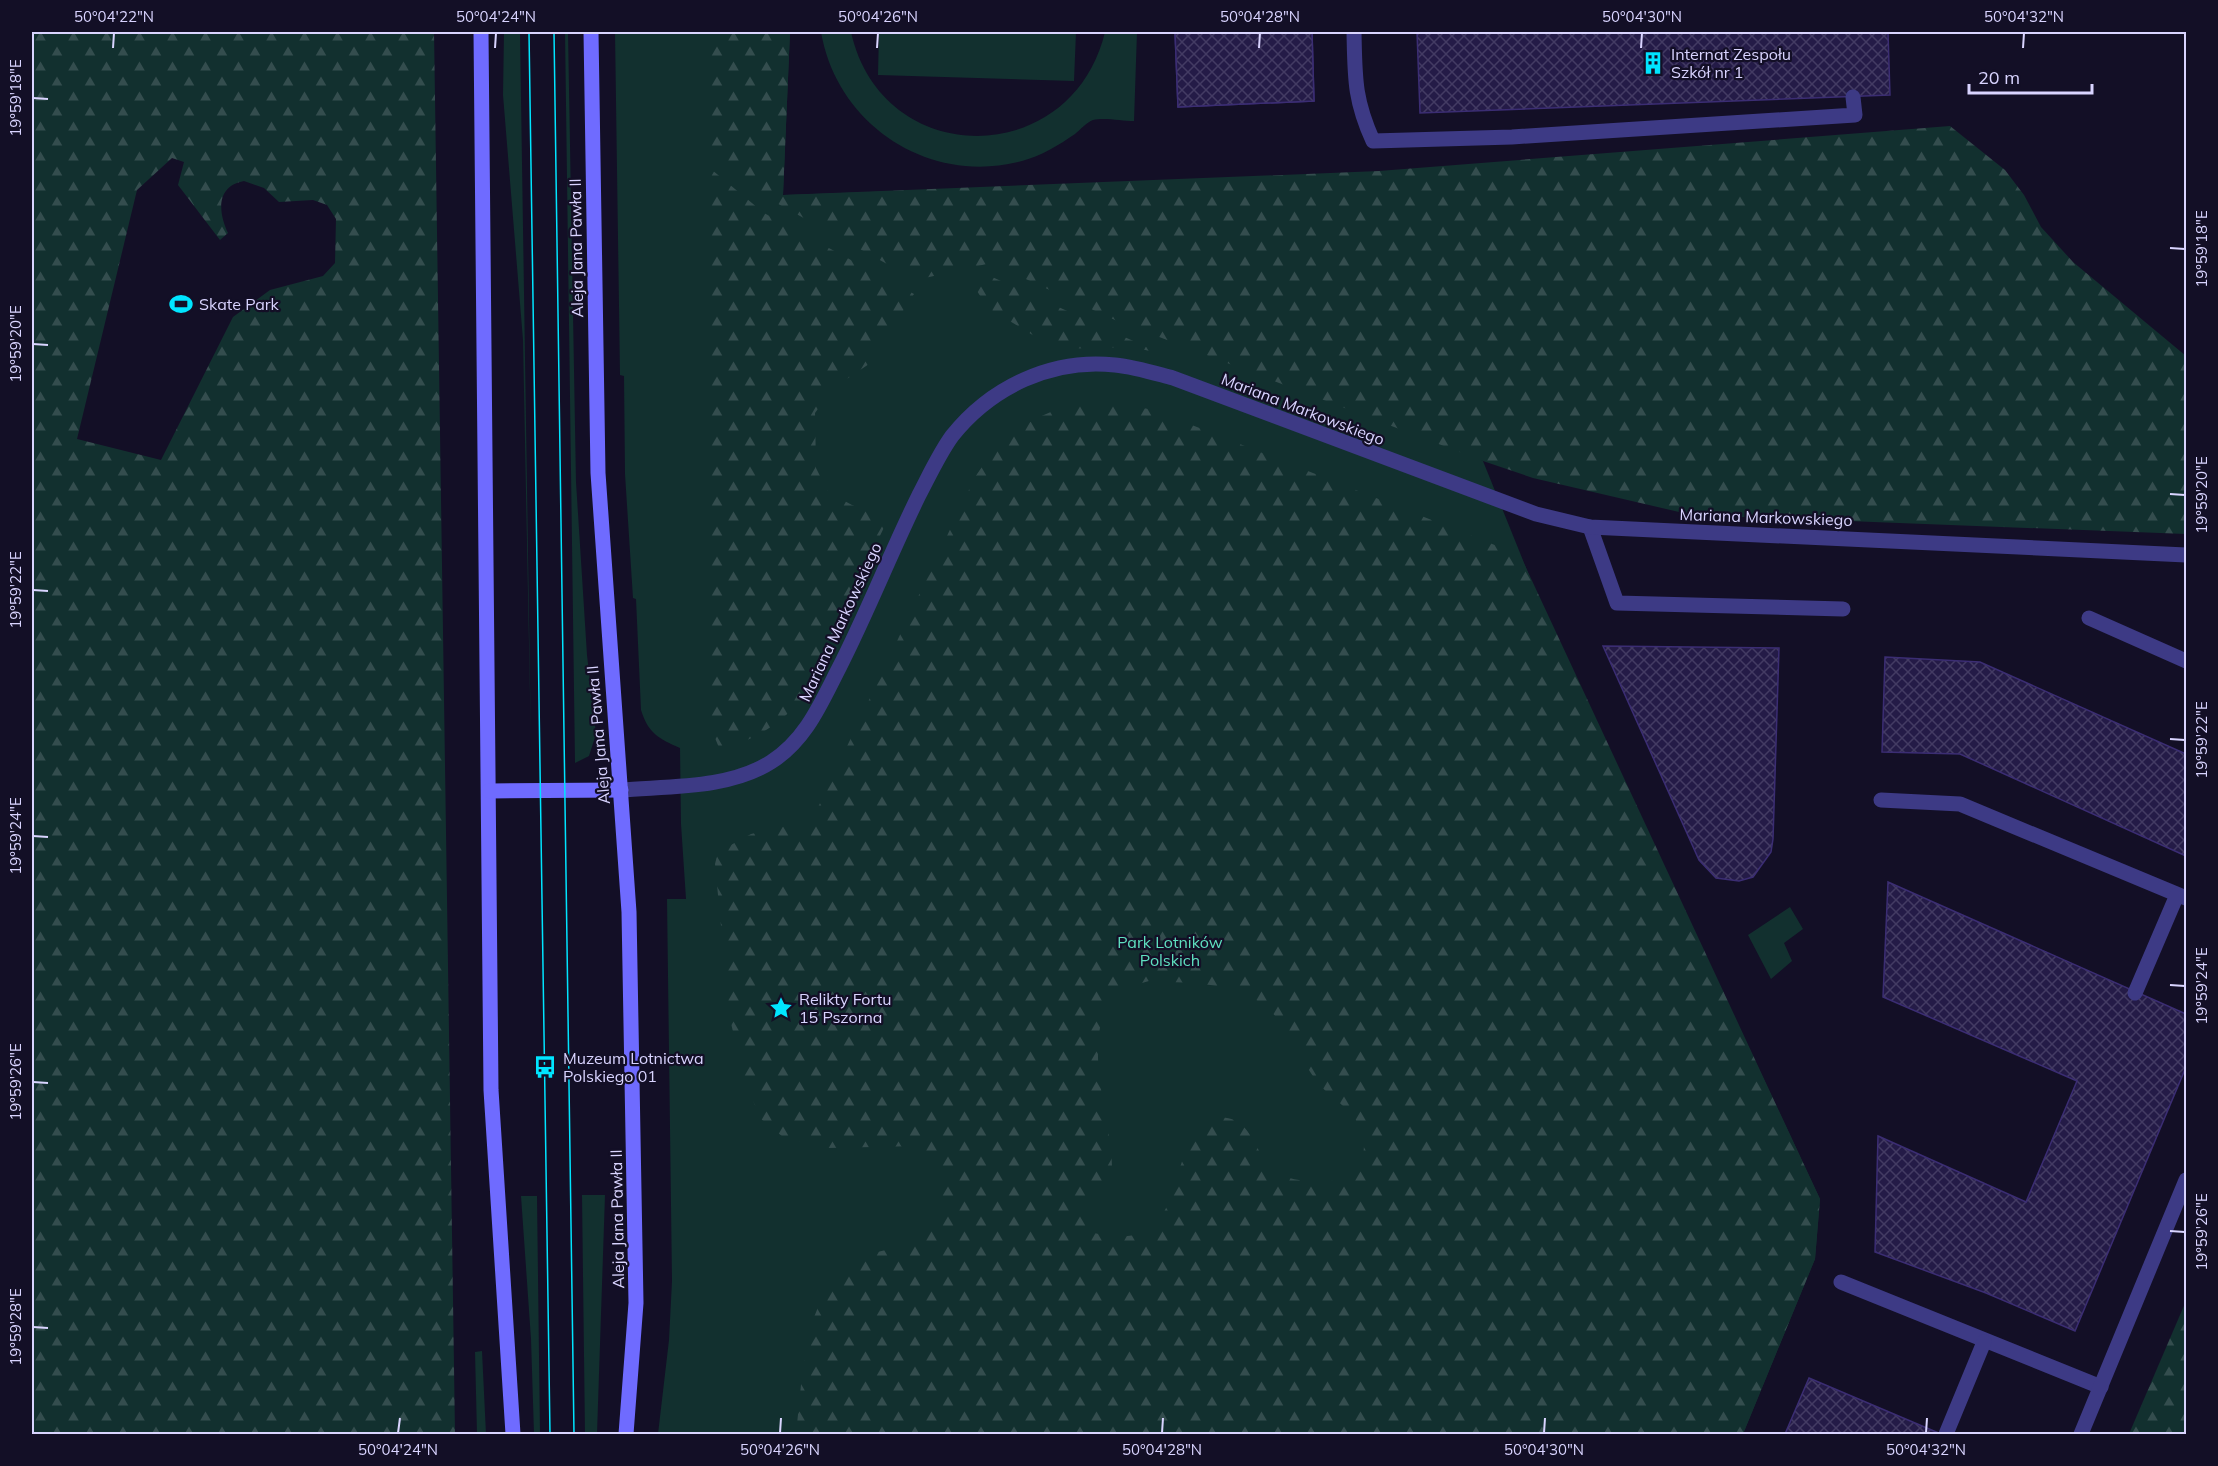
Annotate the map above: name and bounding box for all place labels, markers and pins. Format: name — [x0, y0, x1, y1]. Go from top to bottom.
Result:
place label: Internat Zespołu Szkół nr 1 — [1671, 44, 1791, 82]
building icon: Internat Zespołu Szkół nr 1 — [1640, 50, 1666, 76]
sports icon: Skate Park — [168, 291, 194, 317]
place label: Skate Park — [199, 294, 280, 314]
place label: Relikty Fortu 15 Pszorna — [799, 989, 892, 1027]
place icon: Relikty Fortu 15 Pszorna — [768, 995, 794, 1021]
place label: Muzeum Lotnictwa Polskiego 01 — [563, 1048, 704, 1086]
bus stop icon: Muzeum Lotnictwa Polskiego 01 — [532, 1054, 558, 1080]

